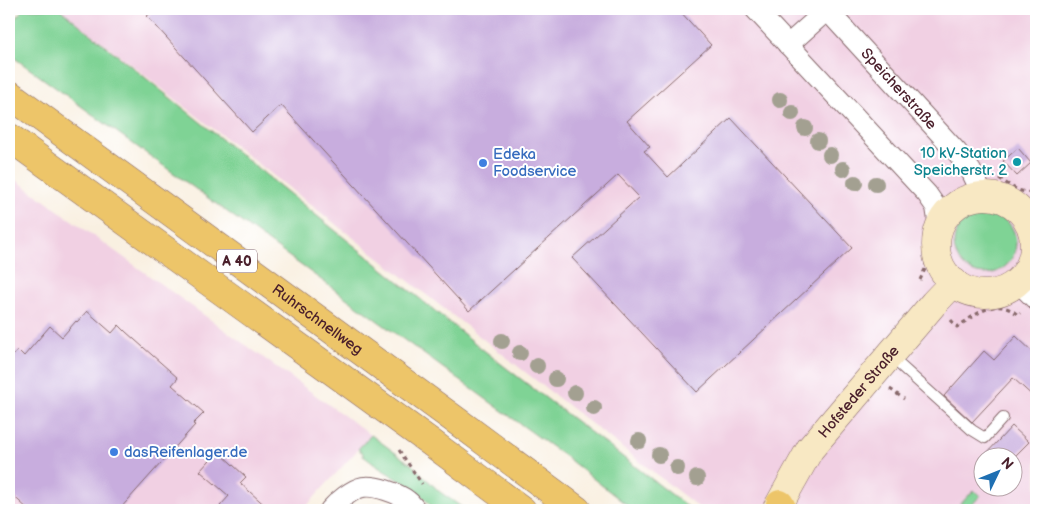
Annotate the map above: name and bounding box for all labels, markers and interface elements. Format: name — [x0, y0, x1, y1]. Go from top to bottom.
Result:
street label: Speicherstraße — [857, 44, 941, 133]
place label: 10 kV-Station Speicherstr. 2 — [914, 144, 1007, 180]
place label: Edeka Foodservice — [493, 145, 577, 181]
marker: 10 kV-Station Speicherstr. 2 — [1011, 156, 1023, 168]
marker: Edeka Foodservice — [477, 157, 489, 169]
road number: A 40 — [217, 250, 257, 272]
street label: Ruhrschnellweg — [268, 280, 367, 359]
street label: Hofsteder Straße — [814, 341, 903, 442]
place label: dasReifenlager.de — [124, 443, 247, 462]
marker: dasReifenlager.de — [108, 446, 120, 458]
north arrow — [972, 446, 1022, 496]
text: N — [997, 454, 1017, 473]

